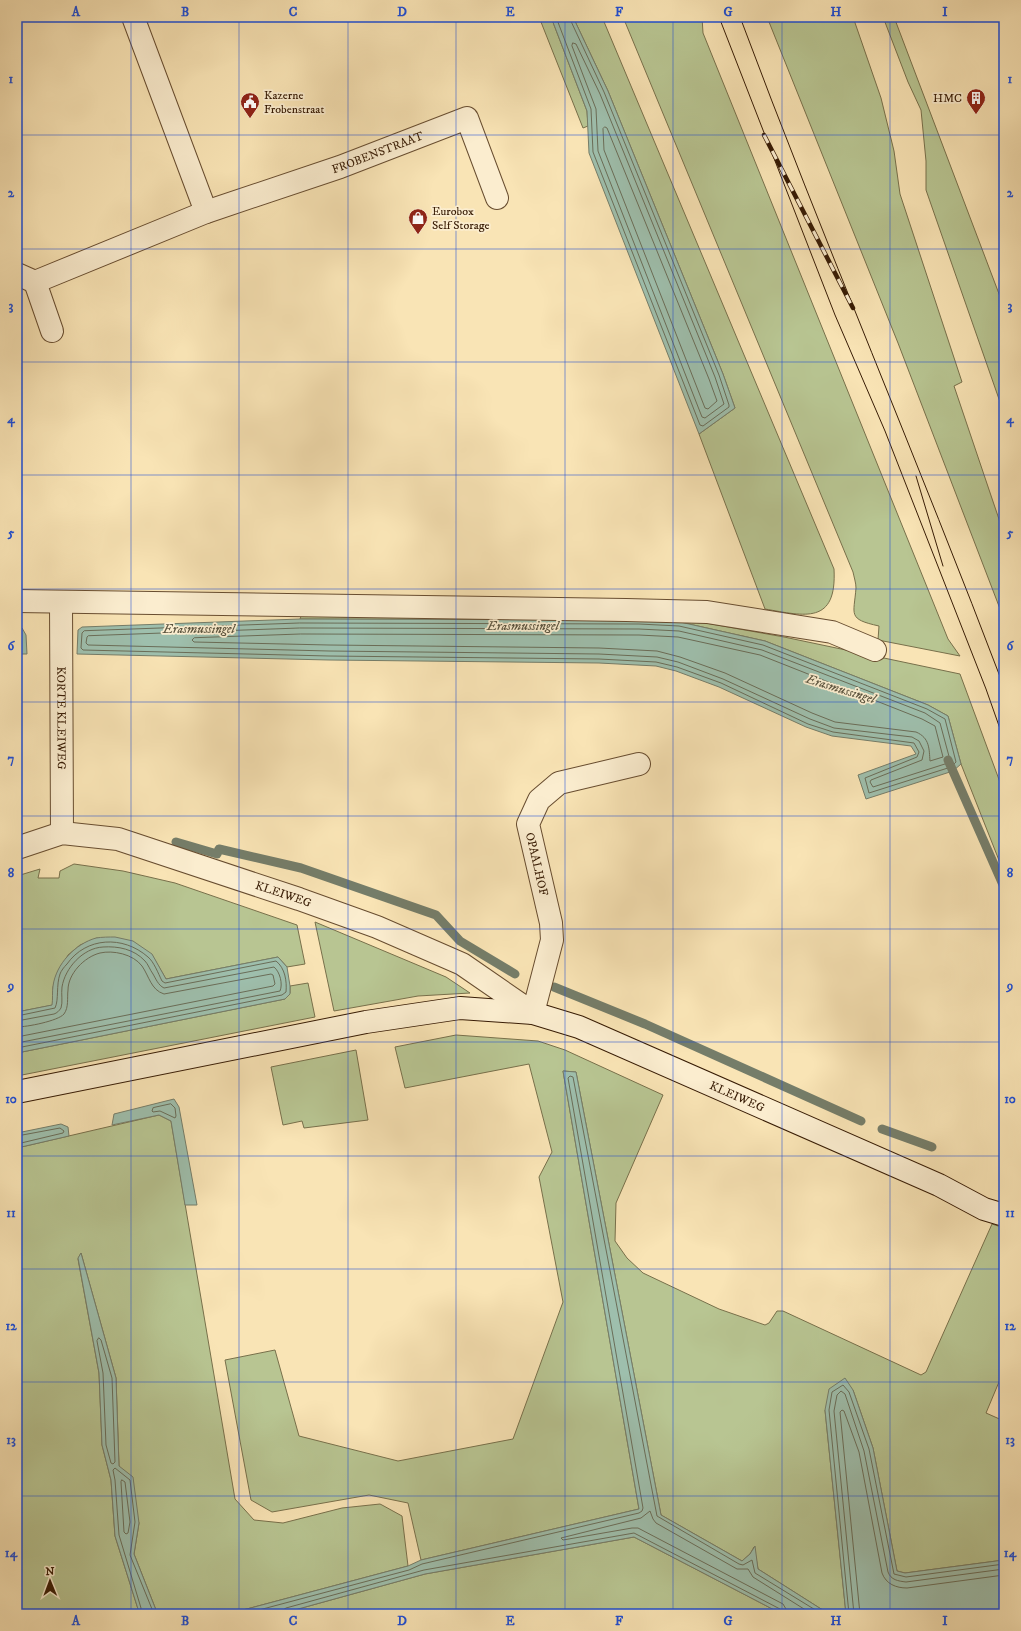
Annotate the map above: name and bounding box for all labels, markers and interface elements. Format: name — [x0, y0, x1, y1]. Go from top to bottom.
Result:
text: A — [71, 4, 81, 20]
text: B — [181, 4, 189, 20]
text: C — [289, 4, 298, 20]
text: D — [397, 4, 407, 20]
text: E — [505, 4, 515, 20]
text: F — [615, 4, 624, 20]
text: G — [723, 4, 733, 20]
text: H — [831, 4, 842, 20]
text: I — [942, 4, 948, 20]
text: 1 — [9, 71, 14, 87]
text: 1 — [1008, 71, 1013, 87]
building icon: HMC — [965, 87, 987, 115]
place label: Kazerne Frobenstraat — [264, 88, 324, 117]
public building icon: Kazerne Frobenstraat — [239, 91, 261, 119]
place label: HMC — [933, 91, 962, 106]
street label: FROBENSTRAAT — [330, 129, 426, 177]
text: 2 — [8, 185, 15, 201]
text: 2 — [1007, 185, 1014, 201]
place label: Eurobox Self Storage — [432, 204, 490, 233]
shop icon: Eurobox Self Storage — [407, 207, 429, 235]
text: 3 — [9, 298, 14, 314]
text: 3 — [1008, 298, 1013, 314]
text: 4 — [6, 411, 15, 428]
text: 4 — [1005, 411, 1014, 428]
text: 5 — [7, 525, 15, 541]
text: 5 — [1006, 525, 1014, 541]
water label: Erasmussingel — [486, 618, 561, 634]
water label: Erasmussingel — [162, 621, 237, 637]
text: 6 — [8, 638, 16, 654]
text: 6 — [1007, 638, 1015, 654]
street label: KORTE KLEIWEG — [53, 666, 69, 770]
water label: Erasmussingel — [803, 671, 879, 708]
text: 7 — [8, 751, 15, 767]
text: 7 — [1007, 751, 1014, 767]
street label: OPAALHOF — [522, 831, 551, 898]
text: 8 — [8, 865, 15, 881]
text: 8 — [1007, 865, 1014, 881]
street label: KLEIWEG — [253, 878, 314, 911]
text: 9 — [7, 978, 14, 994]
text: 9 — [1006, 978, 1013, 994]
street label: KLEIWEG — [707, 1078, 767, 1116]
text: 10 — [5, 1091, 17, 1107]
text: 10 — [1004, 1091, 1016, 1107]
text: 11 — [6, 1205, 16, 1221]
text: 11 — [1005, 1205, 1015, 1221]
text: 12 — [5, 1318, 17, 1334]
text: 12 — [1004, 1318, 1016, 1334]
text: 13 — [6, 1432, 16, 1448]
text: 13 — [1005, 1432, 1015, 1448]
text: 14 — [5, 1545, 18, 1562]
text: 14 — [1004, 1545, 1017, 1562]
north arrow — [30, 1561, 70, 1601]
text: N — [45, 1565, 54, 1579]
text: A — [71, 1613, 81, 1629]
text: B — [181, 1613, 189, 1629]
text: C — [289, 1613, 298, 1629]
text: D — [397, 1613, 407, 1629]
text: E — [505, 1613, 515, 1629]
text: F — [615, 1613, 624, 1629]
text: G — [723, 1613, 733, 1629]
text: H — [831, 1613, 842, 1629]
text: I — [942, 1613, 948, 1629]

